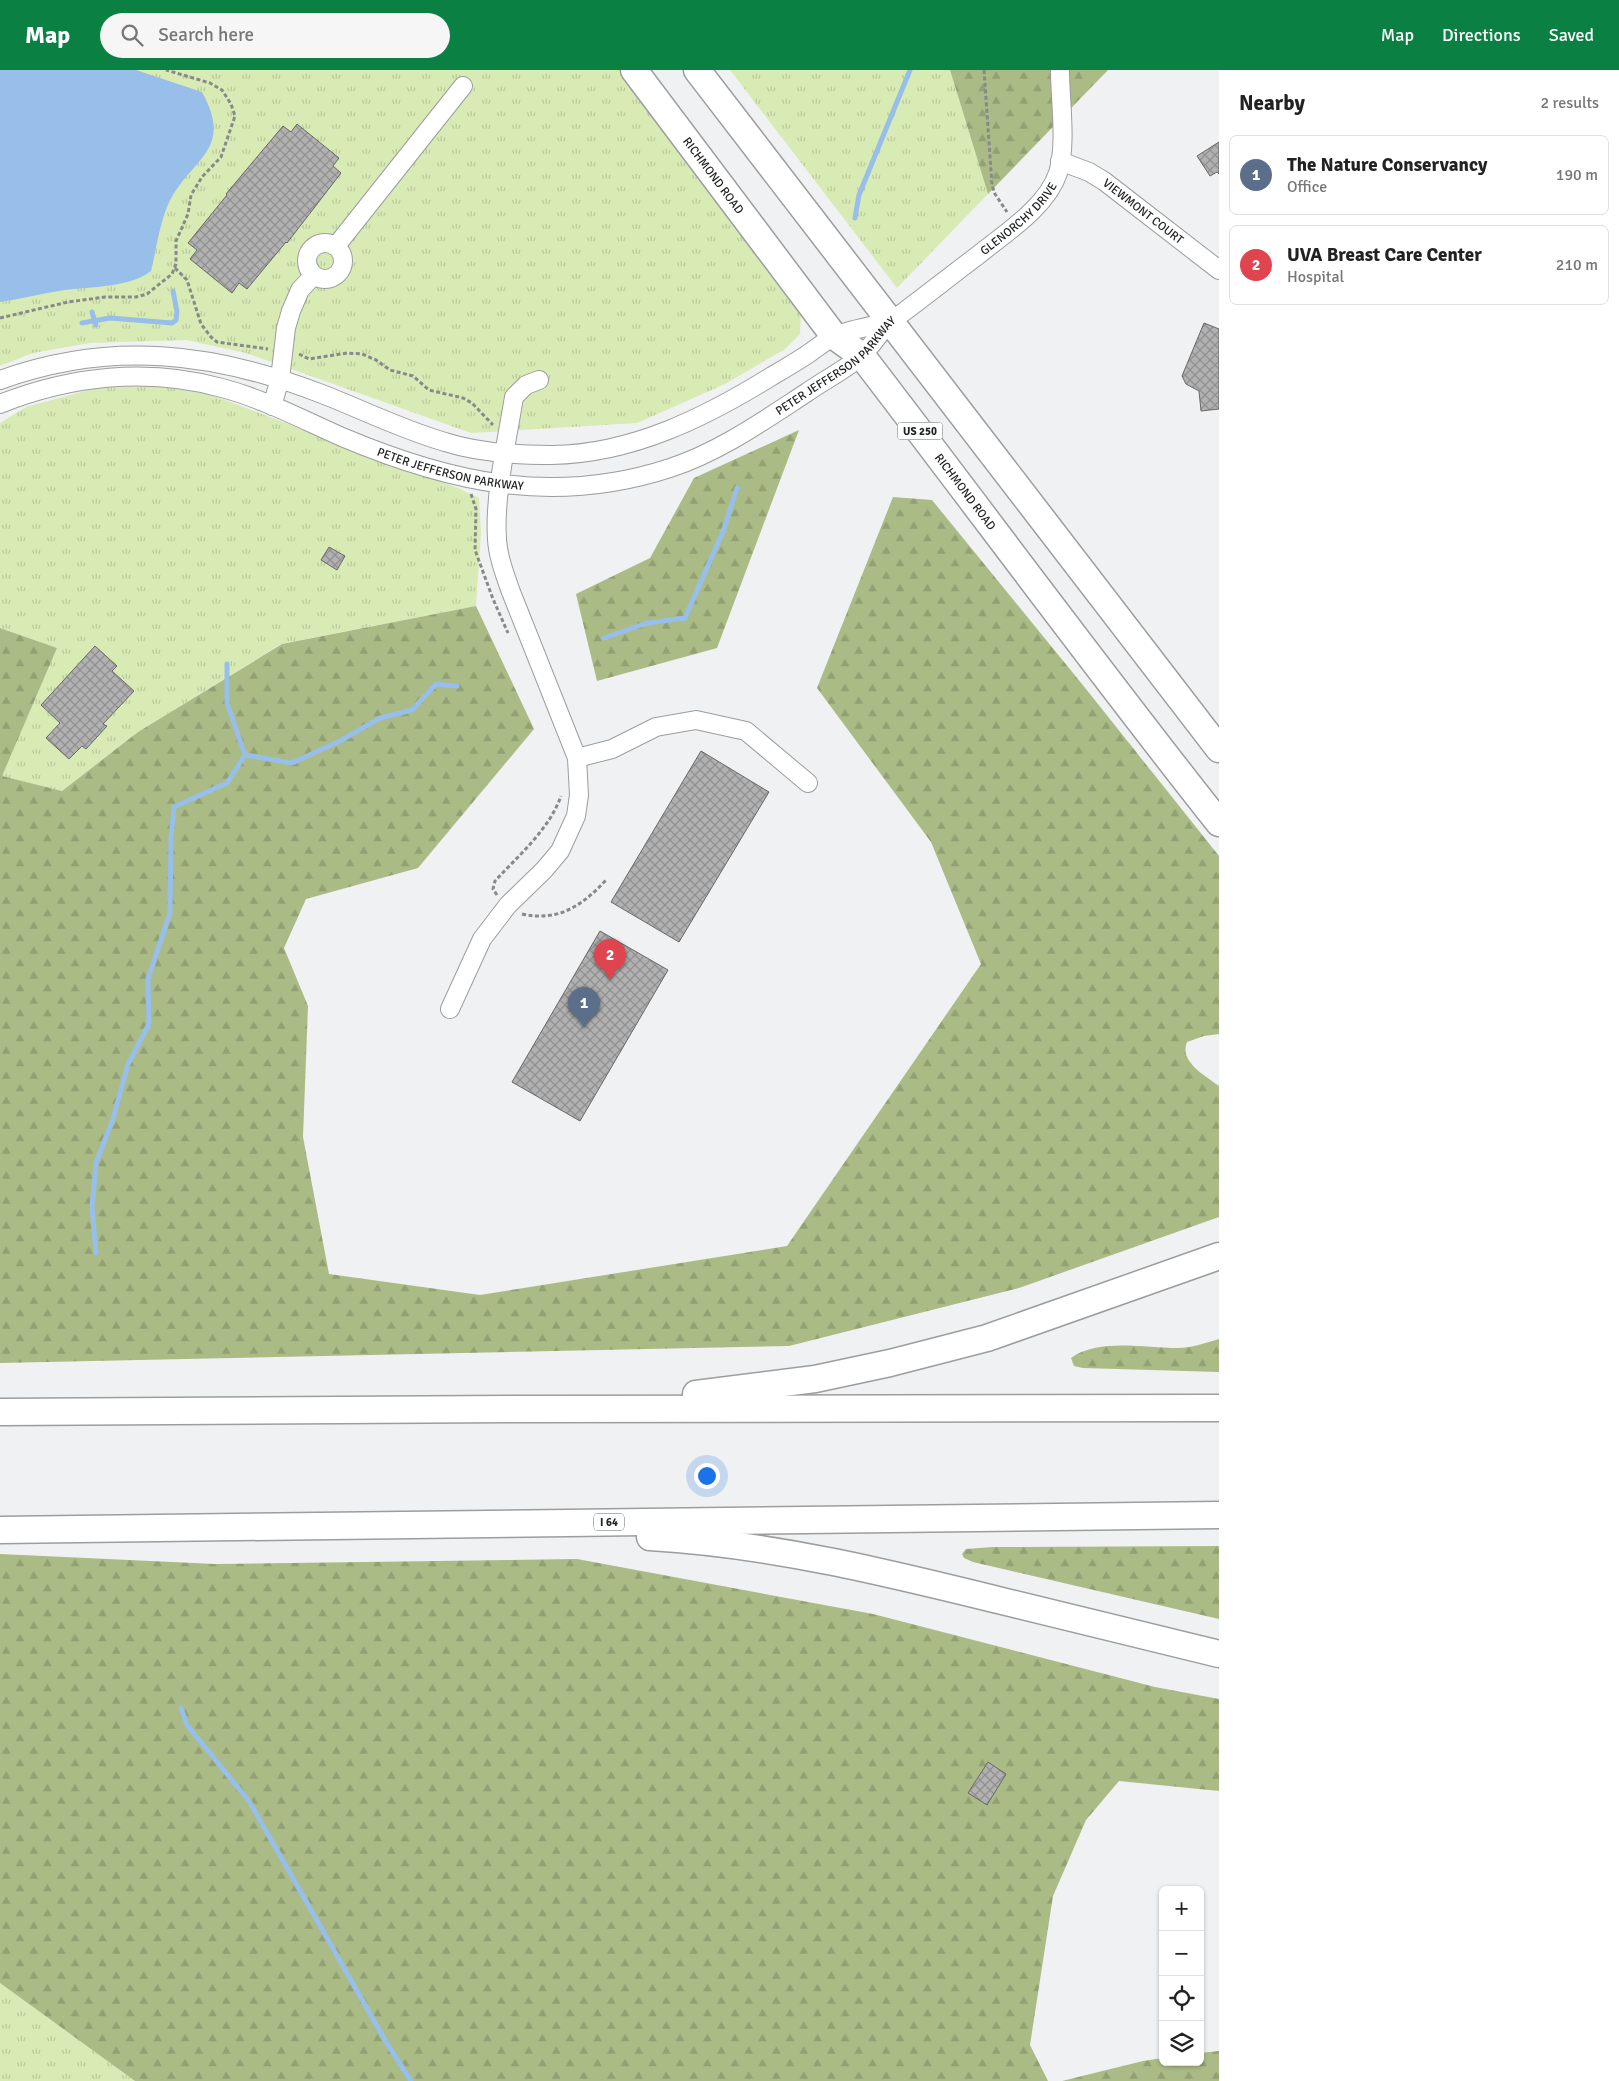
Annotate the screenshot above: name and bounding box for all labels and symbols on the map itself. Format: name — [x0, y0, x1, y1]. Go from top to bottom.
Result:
street label: RICHMOND ROAD — [680, 134, 747, 217]
street label: VIEWMONT COURT — [1100, 175, 1186, 247]
street label: GLENORCHY DRIVE — [977, 179, 1060, 258]
street label: PETER JEFFERSON PARKWAY — [773, 313, 899, 418]
road number: US 250 — [898, 422, 942, 440]
street label: PETER JEFFERSON PARKWAY — [375, 444, 524, 494]
street label: RICHMOND ROAD — [932, 451, 999, 533]
pin: 2 — [594, 939, 626, 980]
pin: 1 — [568, 987, 600, 1028]
your location — [694, 1463, 720, 1489]
road number: I 64 — [594, 1514, 624, 1530]

